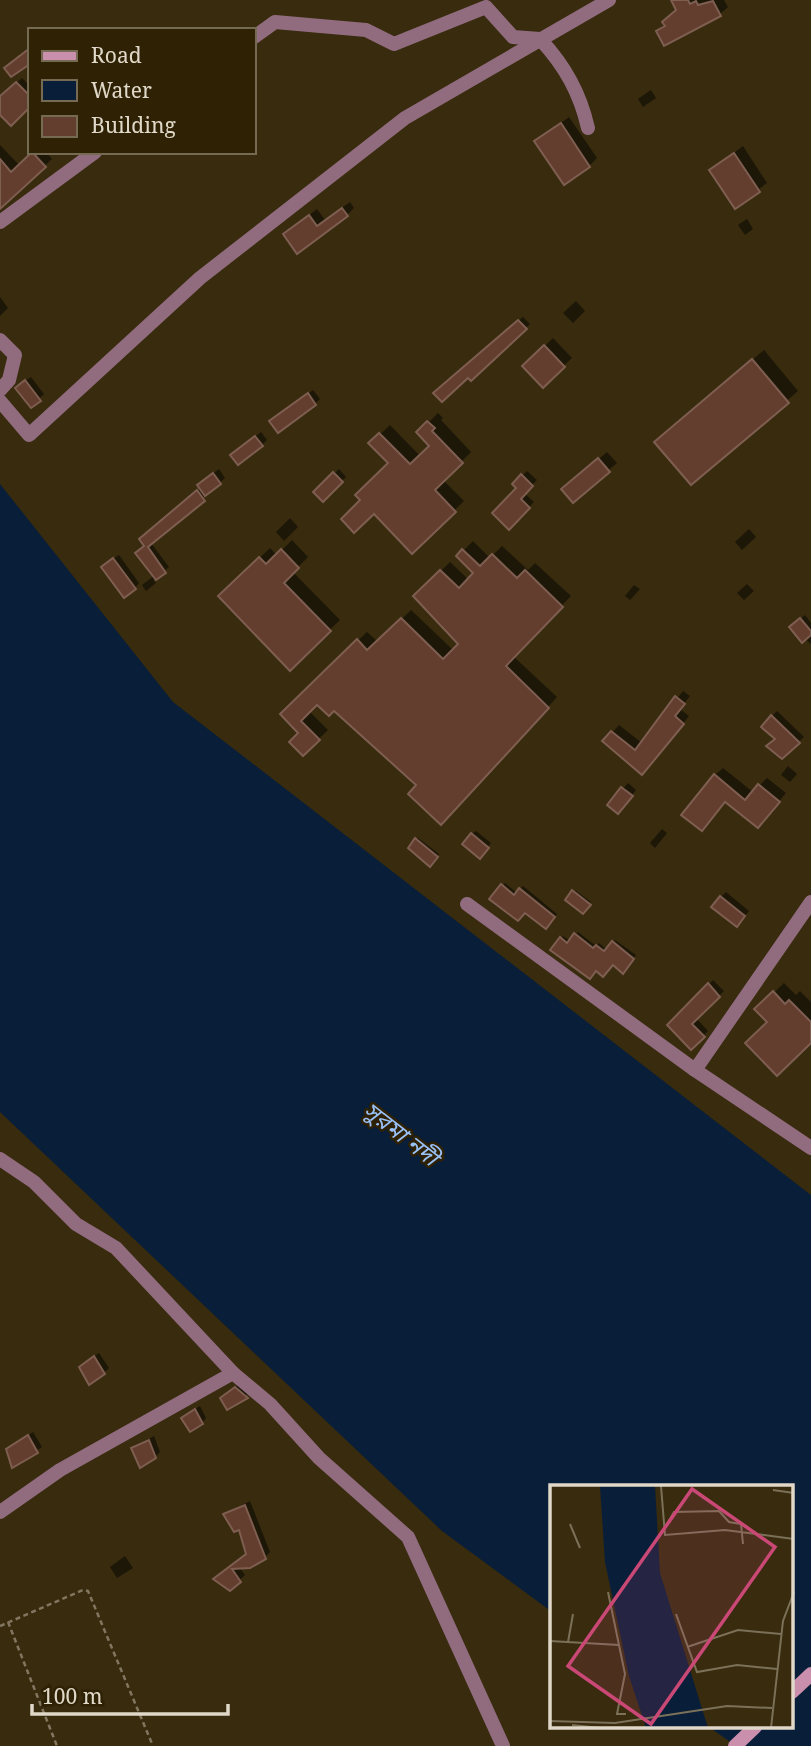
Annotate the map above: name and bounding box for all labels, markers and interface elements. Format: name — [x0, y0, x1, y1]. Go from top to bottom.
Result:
legend — [28, 28, 256, 154]
text: Road — [91, 41, 142, 69]
text: Water — [91, 76, 152, 104]
text: Building — [91, 111, 176, 139]
water label: সুরমা নদী — [358, 1094, 449, 1175]
inset map — [550, 1485, 794, 1728]
scale bar — [32, 1672, 228, 1716]
text: 100 m — [42, 1682, 103, 1710]

